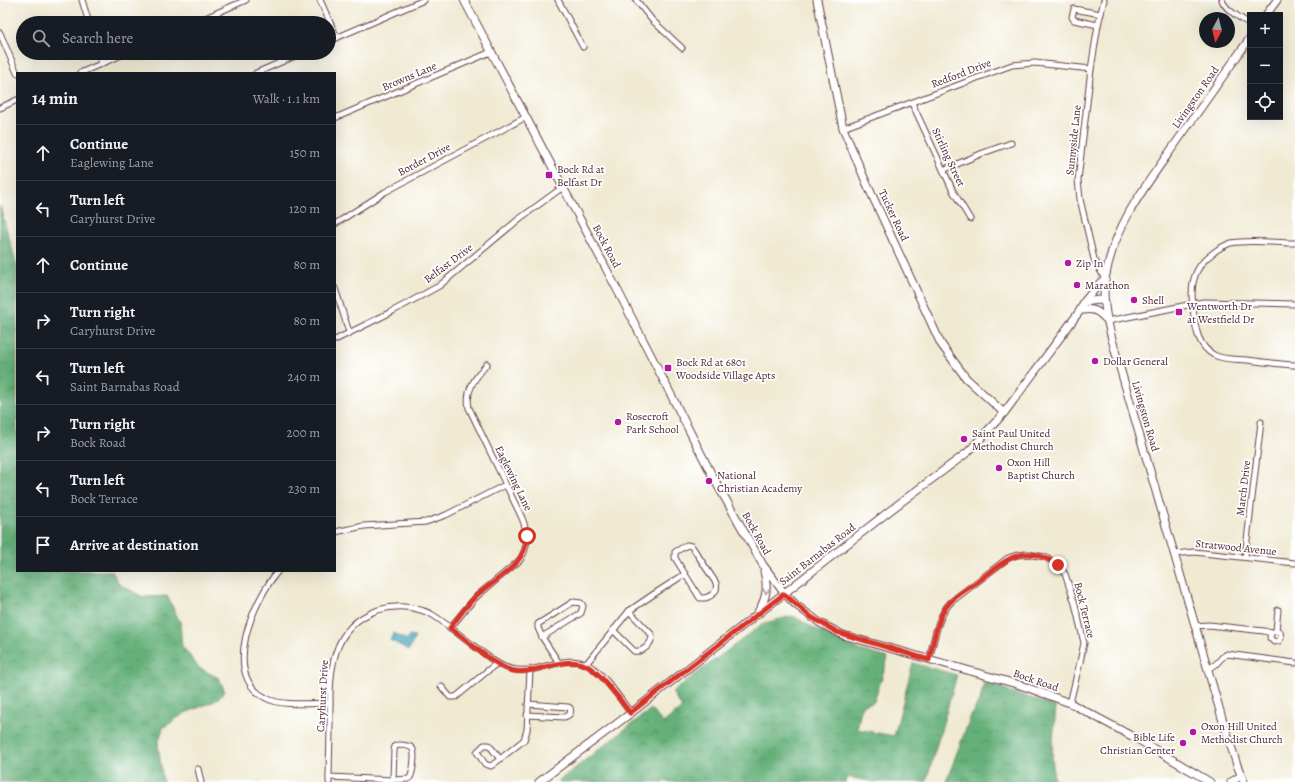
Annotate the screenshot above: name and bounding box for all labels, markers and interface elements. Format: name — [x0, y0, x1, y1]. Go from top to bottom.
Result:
north arrow — [1199, 12, 1235, 48]
map controls — [1247, 12, 1283, 120]
button: + — [1247, 12, 1283, 48]
search box — [16, 16, 336, 60]
icon: search — [30, 27, 52, 49]
text: Search here — [62, 28, 133, 48]
button: − — [1247, 48, 1283, 84]
street label: Redford Drive — [929, 55, 993, 92]
street label: Browns Lane — [380, 58, 439, 95]
street label: Livingston Road — [1168, 63, 1222, 131]
button: locate — [1247, 84, 1283, 120]
text: 14 min — [32, 87, 78, 110]
text: Walk · 1.1 km — [253, 90, 320, 107]
street label: Sunnyside Lane — [1062, 104, 1085, 176]
street label: Stirling Street — [928, 125, 969, 189]
text: Continue — [70, 134, 128, 154]
street label: Border Drive — [395, 139, 453, 180]
icon: ahead — [32, 142, 54, 164]
text: 150 m — [290, 144, 320, 161]
text: Eaglewing Lane — [70, 154, 154, 171]
place label: Bock Rd at Belfast Dr — [557, 162, 605, 190]
marker: Bock Rd at Belfast Dr — [544, 170, 554, 180]
street label: Tucker Road — [875, 187, 912, 244]
text: Turn left — [70, 190, 125, 210]
icon: left — [32, 198, 54, 220]
text: 120 m — [289, 200, 320, 217]
text: Caryhurst Drive — [70, 210, 155, 227]
street label: Bock Road — [589, 222, 624, 271]
street label: Belfast Drive — [421, 240, 476, 287]
icon: ahead — [32, 254, 54, 276]
text: Continue — [70, 255, 128, 275]
text: 80 m — [293, 256, 320, 273]
place label: Zip In — [1076, 256, 1103, 271]
marker: Zip In — [1063, 258, 1073, 268]
place label: Marathon — [1085, 278, 1130, 293]
marker: Marathon — [1072, 280, 1082, 290]
place label: Shell — [1142, 293, 1164, 308]
marker: Shell — [1129, 295, 1139, 305]
place label: Wentworth Dr at Westfield Dr — [1186, 299, 1254, 327]
text: Turn right — [70, 302, 135, 322]
marker: Wentworth Dr at Westfield Dr — [1174, 307, 1184, 317]
icon: right — [32, 310, 54, 332]
text: 80 m — [293, 312, 320, 329]
text: Caryhurst Drive — [70, 322, 155, 339]
place label: Dollar General — [1103, 354, 1168, 369]
place label: Bock Rd at 6801 Woodside Village Apts — [675, 355, 775, 383]
marker: Dollar General — [1090, 356, 1100, 366]
text: Turn left — [70, 358, 125, 378]
marker: Bock Rd at 6801 Woodside Village Apts — [663, 363, 673, 373]
icon: left — [32, 366, 54, 388]
text: 240 m — [288, 368, 320, 385]
text: Saint Barnabas Road — [70, 378, 180, 395]
street label: Livingston Road — [1128, 379, 1163, 453]
place label: Rosecroft Park School — [626, 409, 679, 437]
text: Turn right — [70, 414, 135, 434]
marker: Rosecroft Park School — [613, 417, 623, 427]
icon: right — [32, 422, 54, 444]
text: 200 m — [287, 424, 320, 441]
place label: Saint Paul United Methodist Church — [972, 426, 1054, 454]
text: Bock Road — [70, 434, 126, 451]
marker: Saint Paul United Methodist Church — [959, 434, 969, 444]
street label: Eaglewing Lane — [491, 443, 536, 513]
place label: Oxon Hill Baptist Church — [1007, 455, 1075, 483]
street label: March Drive — [1233, 459, 1254, 517]
marker: Oxon Hill Baptist Church — [994, 463, 1004, 473]
place label: National Christian Academy — [717, 468, 802, 496]
text: Turn left — [70, 470, 125, 490]
marker: National Christian Academy — [704, 476, 714, 486]
icon: left — [32, 478, 54, 500]
text: 230 m — [288, 480, 320, 497]
text: Bock Terrace — [70, 490, 138, 507]
street label: Bock Road — [739, 509, 775, 558]
street label: Saint Barnabas Road — [776, 520, 859, 589]
route start — [518, 527, 536, 545]
icon: arrive — [32, 534, 54, 556]
text: Arrive at destination — [70, 535, 199, 555]
street label: Stratwood Avenue — [1195, 536, 1277, 559]
route end — [1049, 556, 1067, 574]
street label: Bock Terrace — [1070, 580, 1099, 640]
one-way arrow — [762, 588, 771, 594]
street label: Caryhurst Drive — [313, 659, 332, 733]
street label: Bock Road — [1011, 666, 1061, 695]
place label: Oxon Hill United Methodist Church — [1201, 719, 1283, 747]
marker: Oxon Hill United Methodist Church — [1188, 727, 1198, 737]
place label: Bible Life Christian Center — [1100, 730, 1175, 758]
marker: Bible Life Christian Center — [1178, 738, 1188, 748]

